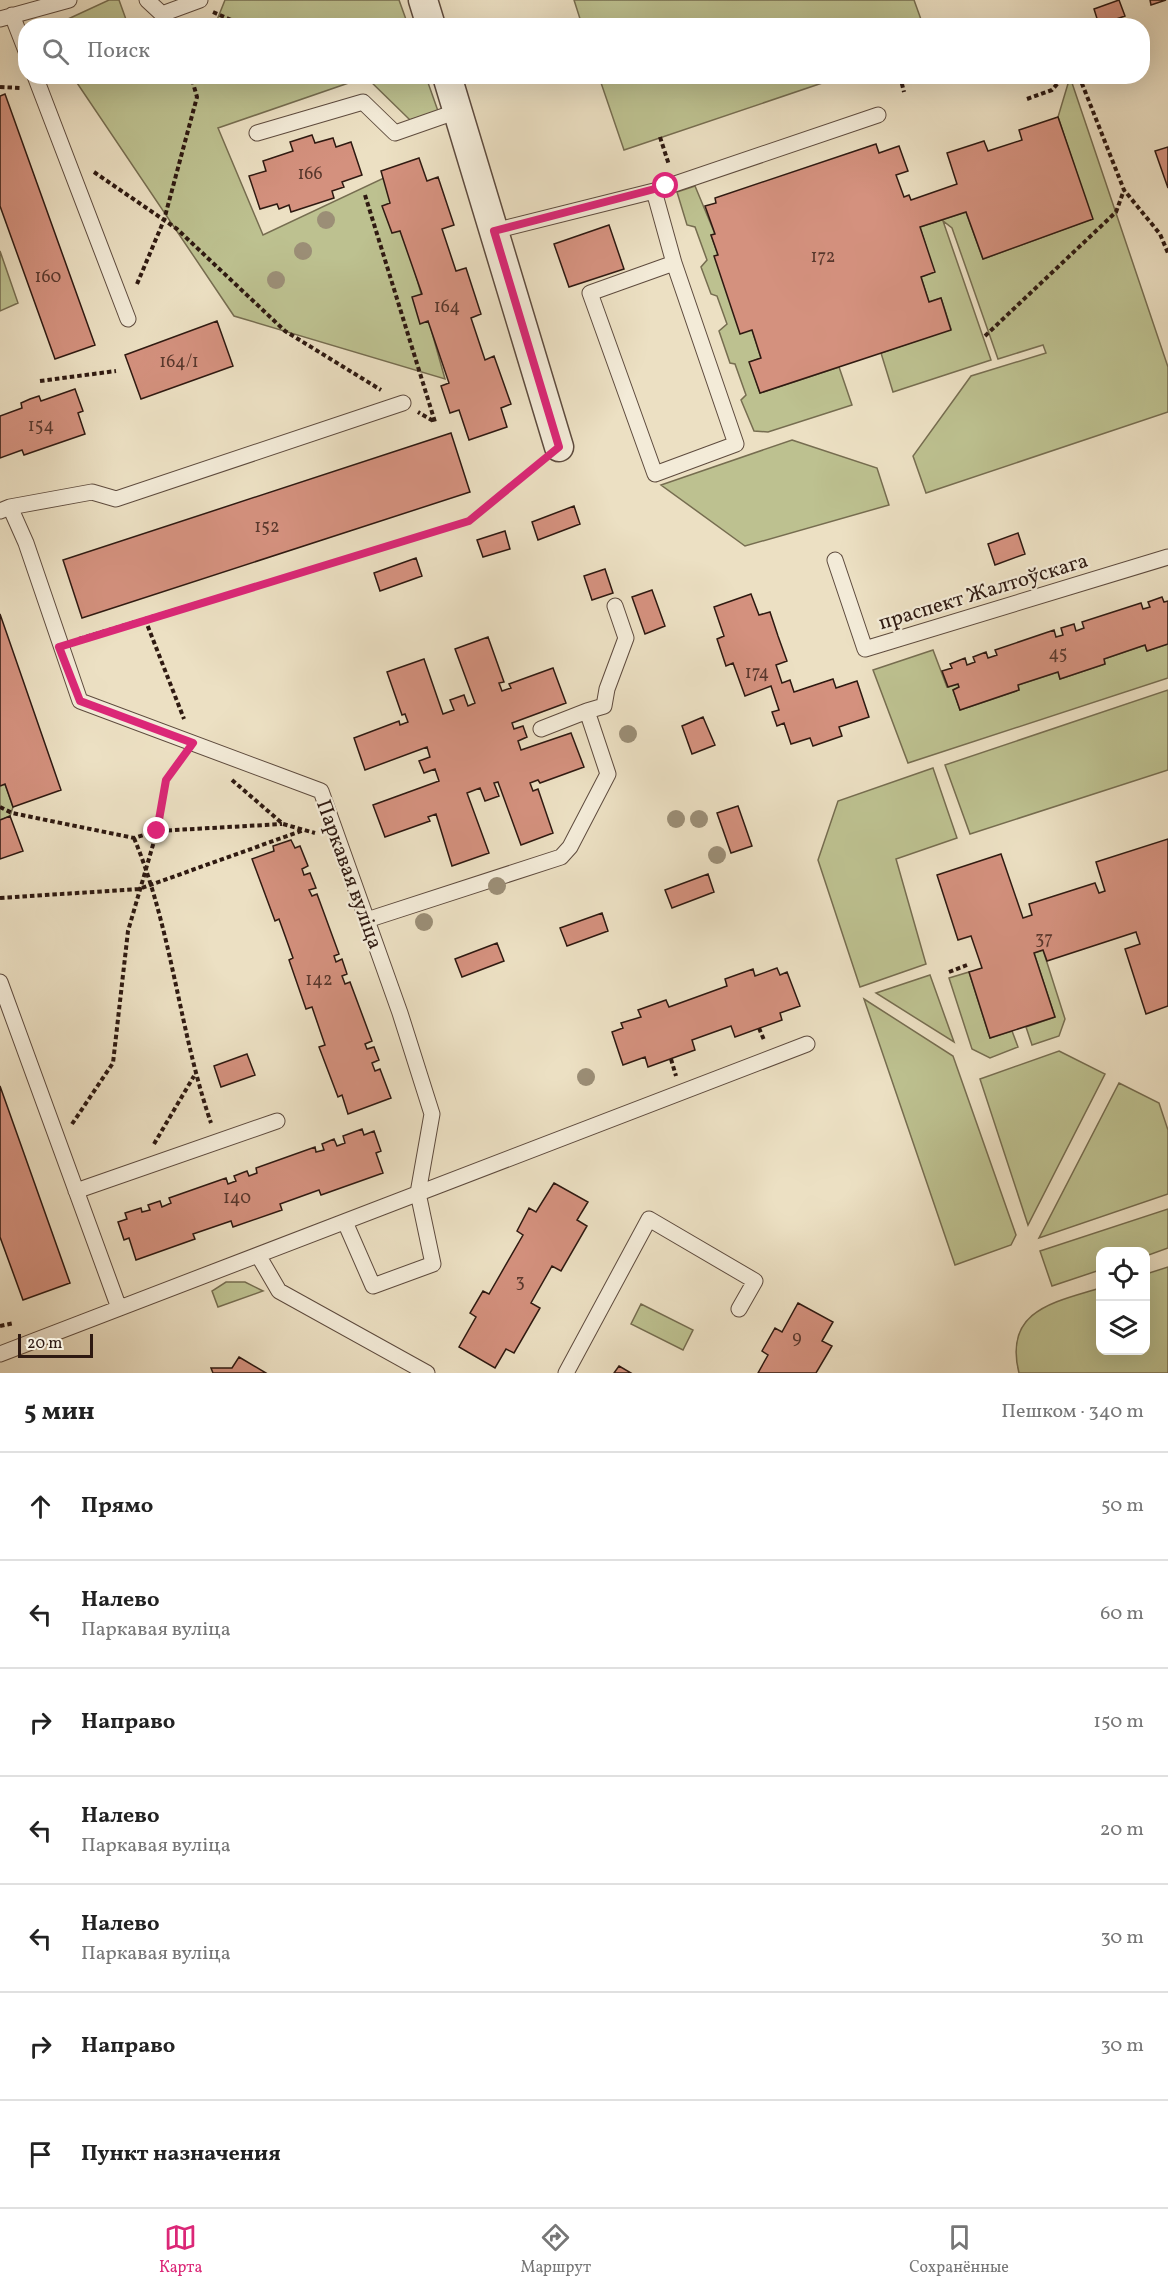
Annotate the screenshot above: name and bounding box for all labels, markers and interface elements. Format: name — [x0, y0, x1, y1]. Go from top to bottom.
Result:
search box — [18, 18, 1150, 84]
icon: search — [39, 35, 72, 68]
text: Поиск — [87, 36, 150, 67]
house number: 166 — [297, 162, 323, 187]
route start — [652, 172, 678, 198]
house number: 172 — [810, 245, 836, 270]
house number: 160 — [35, 265, 62, 290]
house number: 164 — [434, 295, 460, 320]
house number: 164/1 — [159, 350, 199, 375]
house number: 154 — [28, 414, 54, 439]
house number: 152 — [254, 515, 280, 540]
street label: праспект Жалтоўскага — [875, 547, 1092, 638]
house number: 45 — [1049, 642, 1067, 667]
house number: 174 — [745, 661, 769, 686]
street label: Паркавая вуліца — [308, 796, 389, 953]
route end — [143, 817, 169, 843]
house number: 37 — [1035, 927, 1053, 952]
house number: 142 — [305, 968, 333, 993]
house number: 140 — [223, 1186, 251, 1211]
map controls — [1096, 1247, 1150, 1355]
button: locate — [1096, 1247, 1150, 1301]
house number: 3 — [515, 1270, 525, 1295]
button: layers — [1096, 1301, 1150, 1355]
house number: 9 — [792, 1326, 802, 1351]
scale bar — [18, 1331, 93, 1358]
text: 20 m — [27, 1333, 62, 1355]
text: 5 мин — [24, 1394, 95, 1430]
text: Пешком · 340 m — [1001, 1398, 1144, 1426]
icon: ahead — [24, 1490, 57, 1523]
text: Прямо — [81, 1491, 153, 1522]
text: 50 m — [1101, 1492, 1144, 1520]
text: Налево — [81, 1585, 160, 1616]
icon: left — [24, 1598, 57, 1631]
text: 60 m — [1100, 1600, 1144, 1628]
text: Паркавая вуліца — [81, 1616, 231, 1644]
icon: right — [24, 1706, 57, 1739]
text: Направо — [81, 1707, 175, 1738]
text: 150 m — [1093, 1708, 1144, 1736]
text: Налево — [81, 1801, 160, 1832]
icon: left — [24, 1814, 57, 1847]
text: 20 m — [1100, 1816, 1144, 1844]
text: Паркавая вуліца — [81, 1832, 231, 1860]
text: Налево — [81, 1909, 160, 1940]
icon: left — [24, 1922, 57, 1955]
text: 30 m — [1100, 1924, 1144, 1952]
text: Паркавая вуліца — [81, 1940, 231, 1968]
icon: right — [24, 2030, 57, 2063]
text: Направо — [81, 2031, 175, 2062]
text: 30 m — [1100, 2032, 1144, 2060]
icon: arrive — [24, 2138, 57, 2171]
text: Пункт назначения — [81, 2139, 281, 2170]
tab: Карта — [159, 2221, 202, 2279]
tab: Маршрут — [520, 2221, 591, 2279]
tab: Сохранённые — [909, 2221, 1009, 2279]

